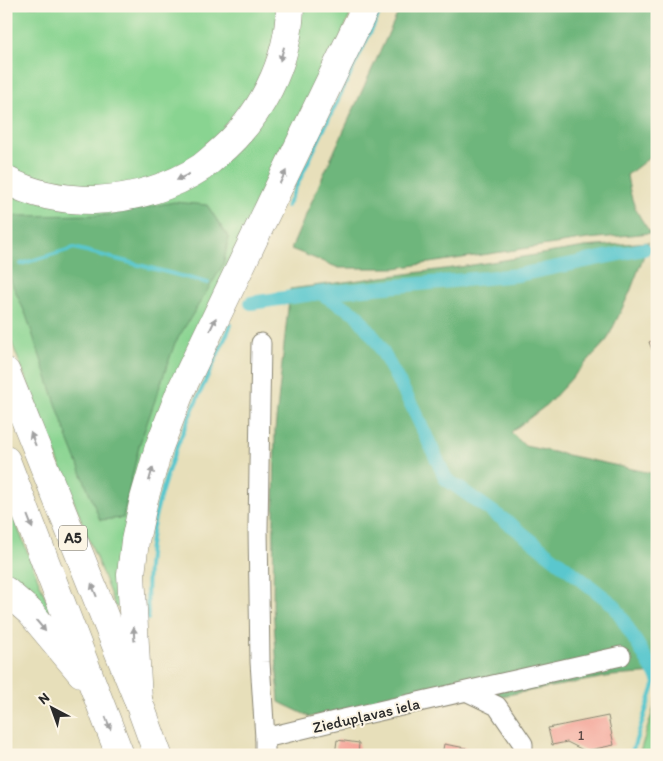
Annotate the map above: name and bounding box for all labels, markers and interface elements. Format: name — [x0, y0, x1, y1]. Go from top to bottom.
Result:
one-way arrow — [278, 47, 286, 62]
one-way arrow — [280, 170, 288, 184]
one-way arrow — [176, 173, 190, 181]
one-way arrow — [209, 316, 217, 331]
one-way arrow — [29, 431, 37, 446]
one-way arrow — [148, 466, 156, 481]
one-way arrow — [26, 515, 34, 530]
road number: A5 — [59, 526, 87, 550]
one-way arrow — [89, 583, 97, 597]
one-way arrow — [35, 619, 46, 632]
one-way arrow — [130, 626, 138, 642]
north arrow — [28, 684, 78, 734]
text: N — [35, 689, 53, 708]
street label: Ziedupļavas iela — [311, 694, 422, 737]
one-way arrow — [105, 716, 112, 731]
house number: 1 — [578, 727, 585, 744]

